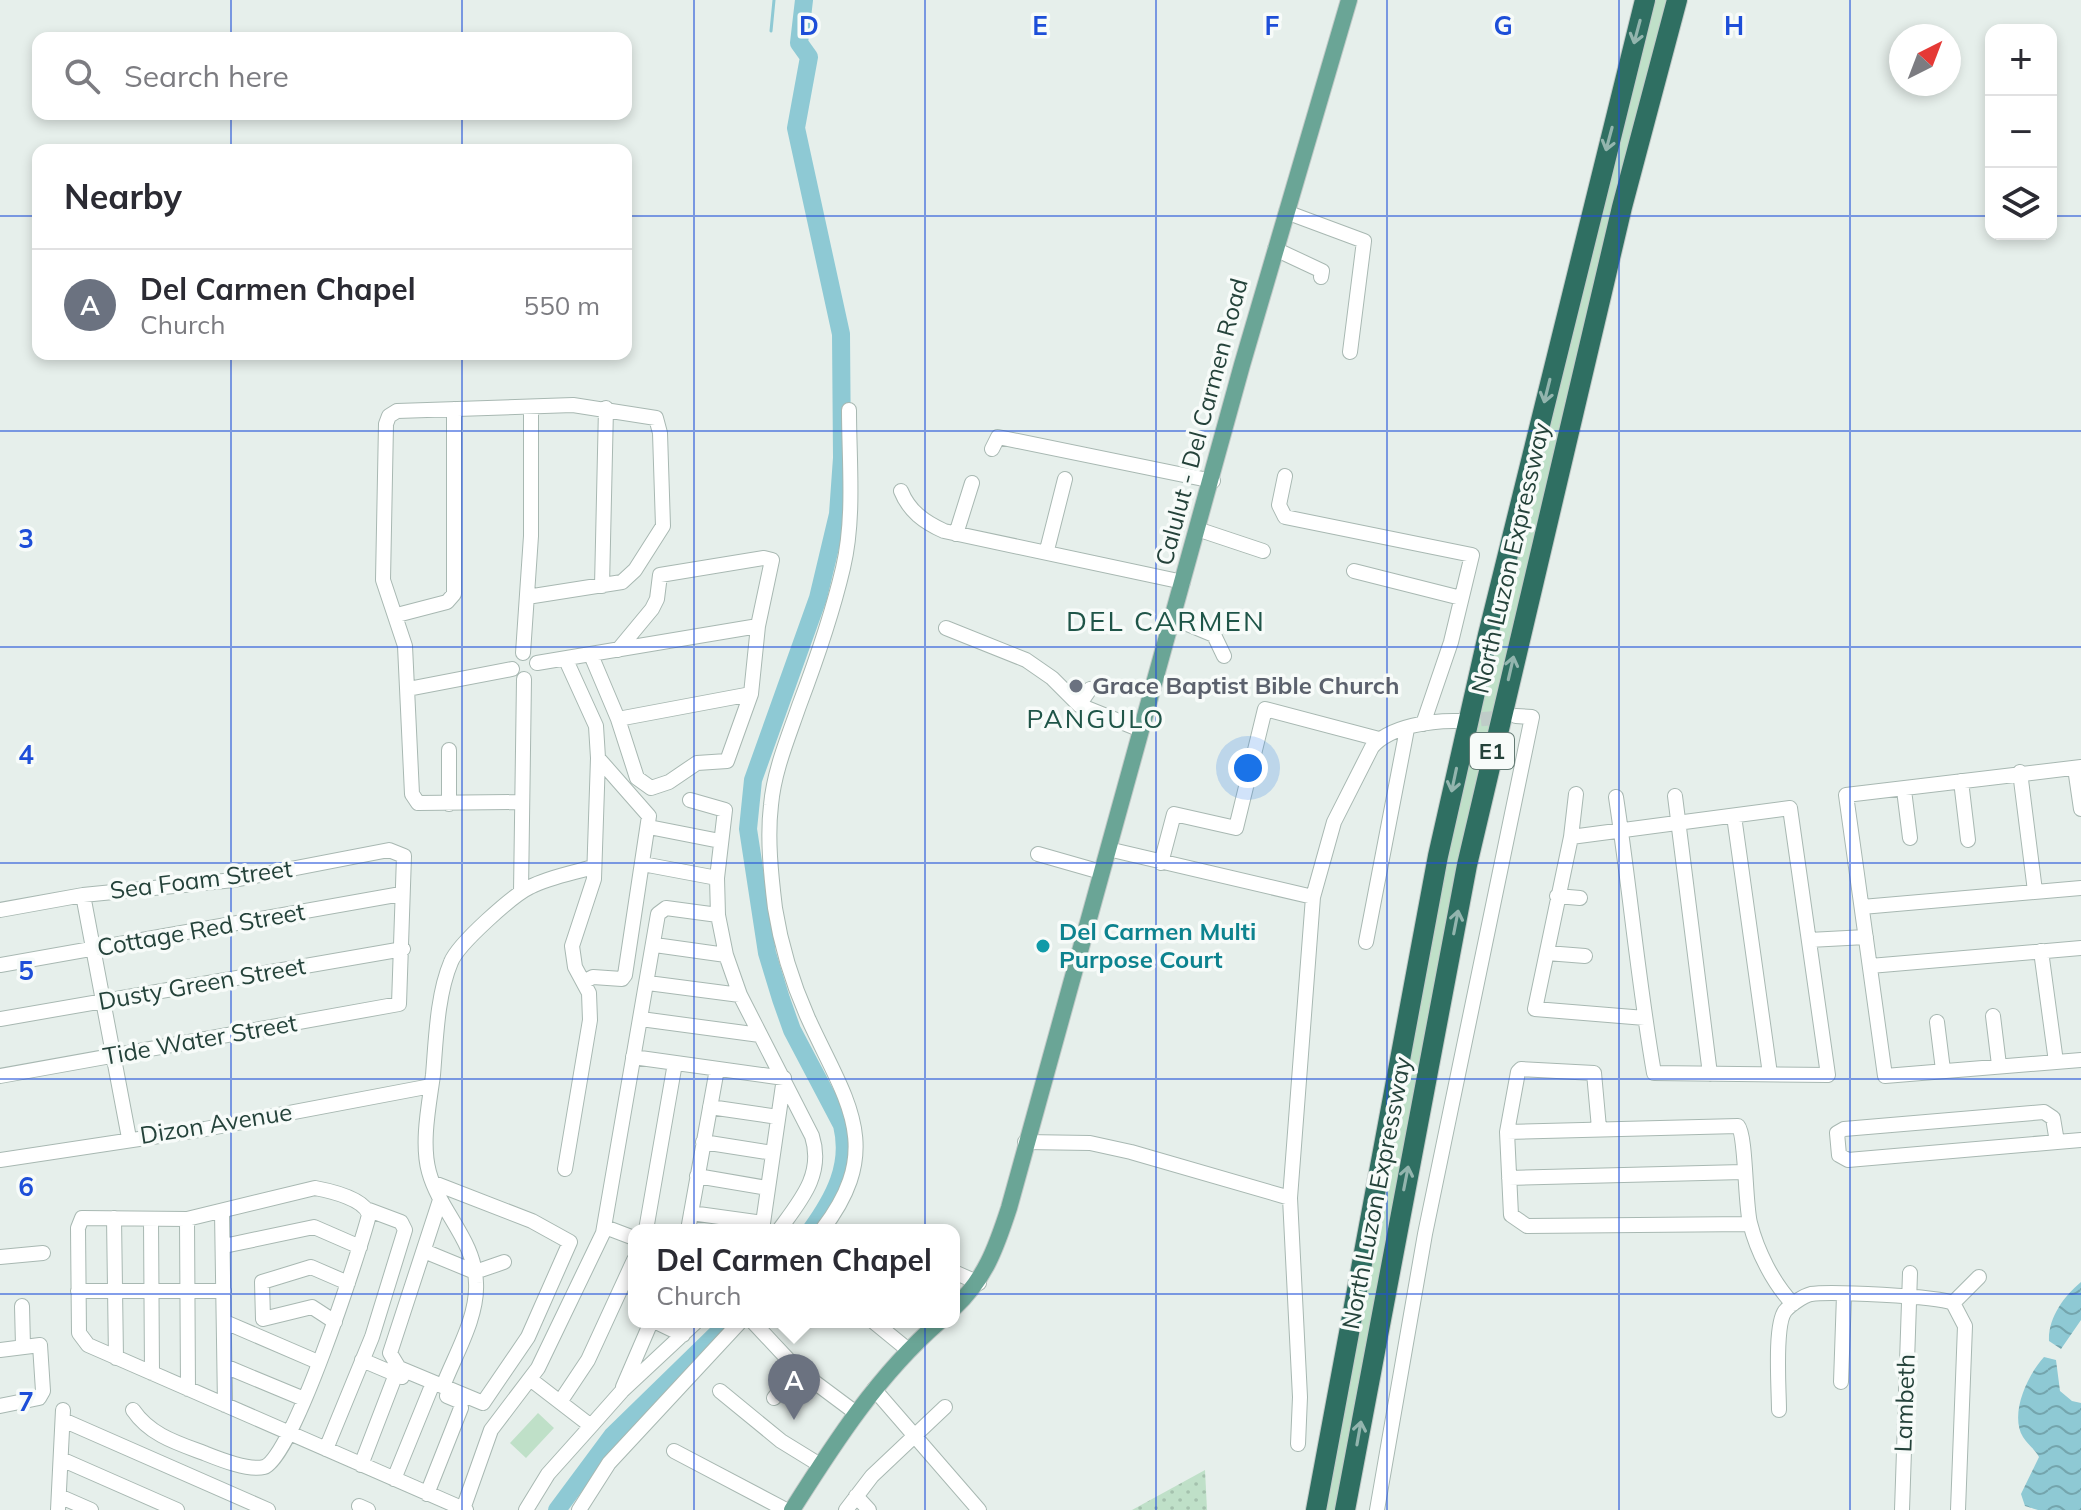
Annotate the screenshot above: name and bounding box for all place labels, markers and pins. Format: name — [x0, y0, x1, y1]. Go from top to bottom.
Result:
place label: Grace Baptist Bible Church — [1092, 670, 1399, 700]
marker: Grace Baptist Bible Church — [1067, 677, 1085, 695]
place label: Del Carmen Multi Purpose Court — [1059, 916, 1256, 974]
marker: Del Carmen Multi Purpose Court — [1034, 937, 1052, 955]
pin: A — [768, 1354, 820, 1420]

